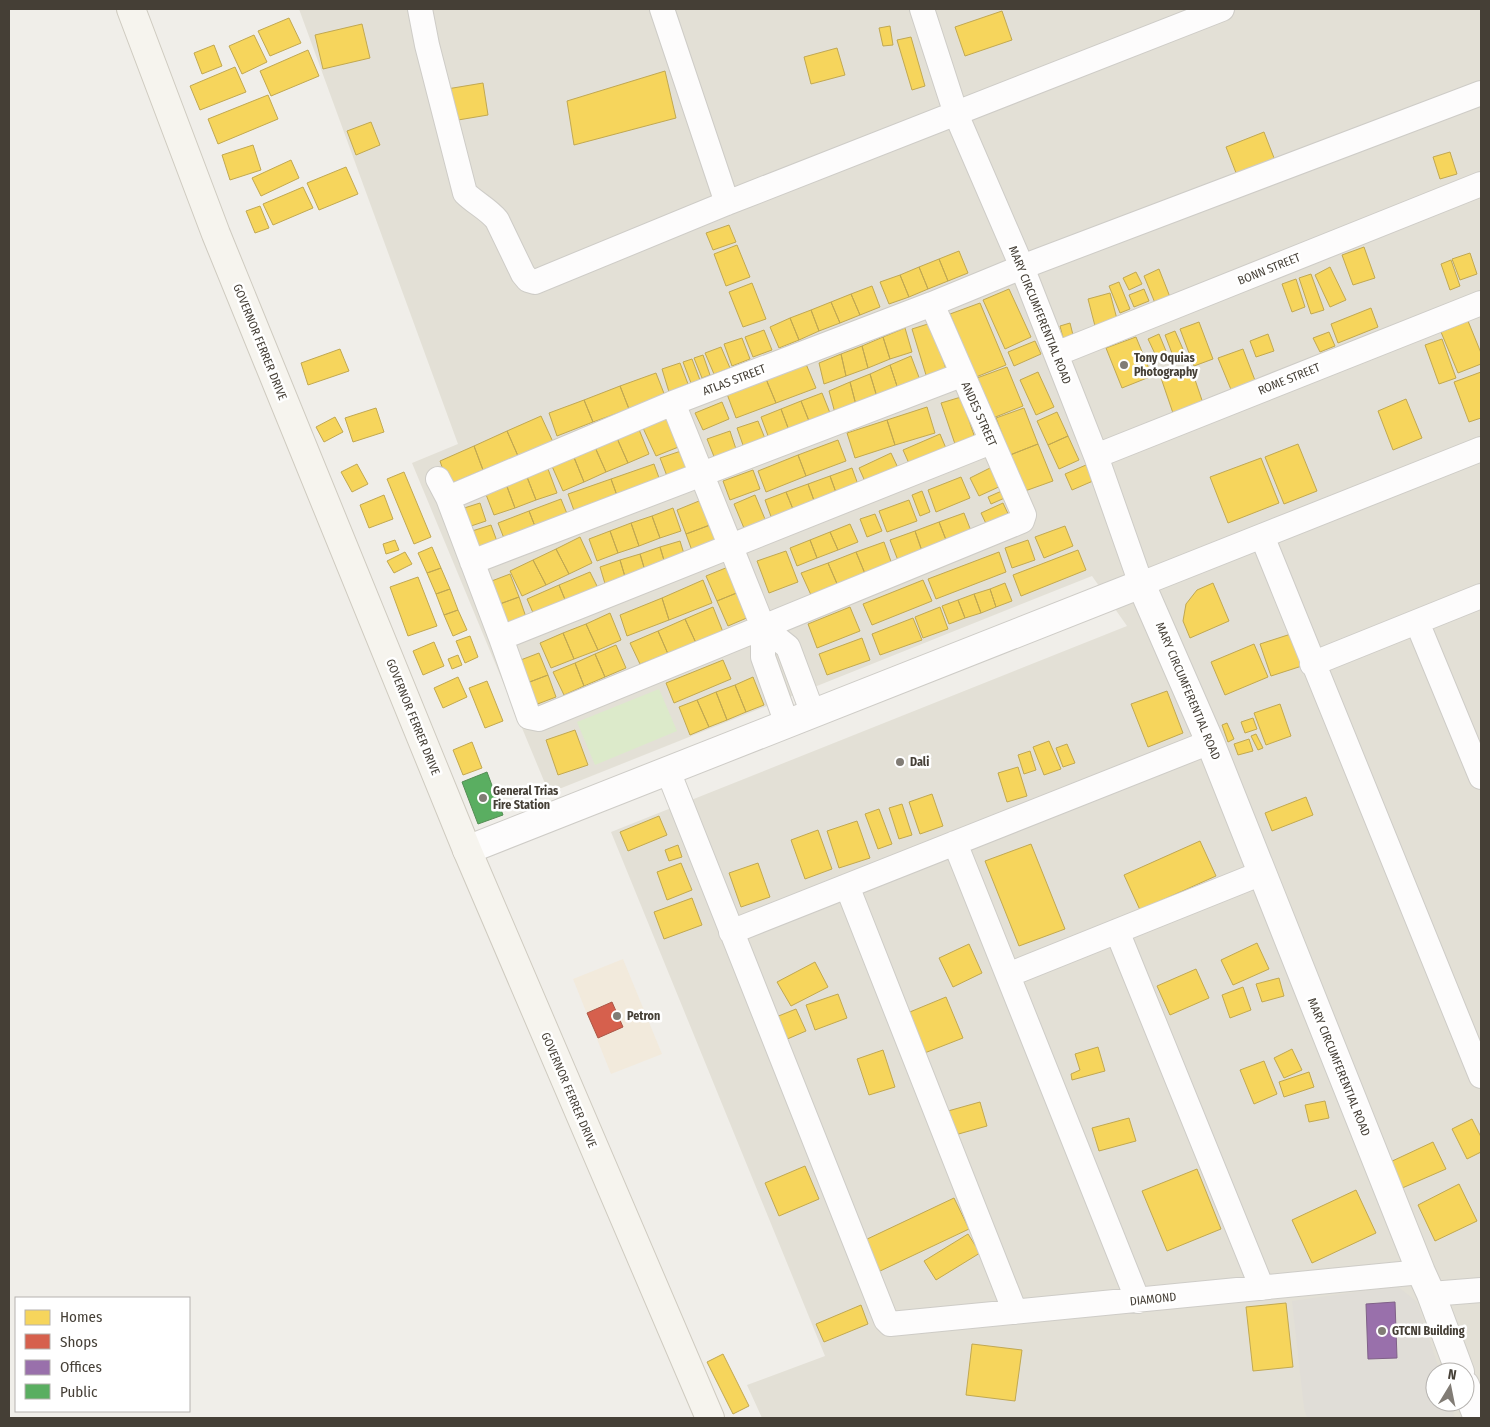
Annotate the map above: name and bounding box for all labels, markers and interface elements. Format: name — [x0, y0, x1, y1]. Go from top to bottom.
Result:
street label: MARY CIRCUMFERENTIAL ROAD — [1006, 244, 1074, 386]
street label: BONN STREET — [1236, 250, 1303, 288]
street label: GOVERNOR FERRER DRIVE — [230, 282, 290, 403]
place label: Tony Oquias Photography — [1134, 351, 1198, 379]
marker: Tony Oquias Photography — [1118, 359, 1130, 371]
street label: ROME STREET — [1256, 360, 1322, 398]
street label: ATLAS STREET — [701, 361, 768, 398]
street label: ANDES STREET — [958, 379, 1000, 449]
street label: MARY CIRCUMFERENTIAL ROAD — [1153, 620, 1223, 762]
street label: GOVERNOR FERRER DRIVE — [383, 657, 443, 778]
place label: Dali — [910, 755, 929, 769]
marker: Dali — [894, 756, 906, 768]
place label: General Trias Fire Station — [493, 784, 559, 812]
marker: General Trias Fire Station — [477, 792, 489, 804]
street label: MARY CIRCUMFERENTIAL ROAD — [1305, 996, 1373, 1138]
place label: Petron — [627, 1009, 660, 1023]
marker: Petron — [611, 1010, 623, 1022]
street label: GOVERNOR FERRER DRIVE — [538, 1030, 600, 1150]
street label: DIAMOND — [1129, 1290, 1177, 1308]
legend — [15, 1297, 190, 1412]
text: Homes — [60, 1308, 102, 1326]
place label: GTCNI Building — [1392, 1324, 1465, 1338]
marker: GTCNI Building — [1376, 1325, 1388, 1337]
text: Shops — [60, 1333, 98, 1351]
text: Offices — [60, 1358, 102, 1376]
north arrow — [1425, 1362, 1475, 1412]
text: N — [1447, 1366, 1458, 1384]
text: Public — [60, 1383, 98, 1401]

